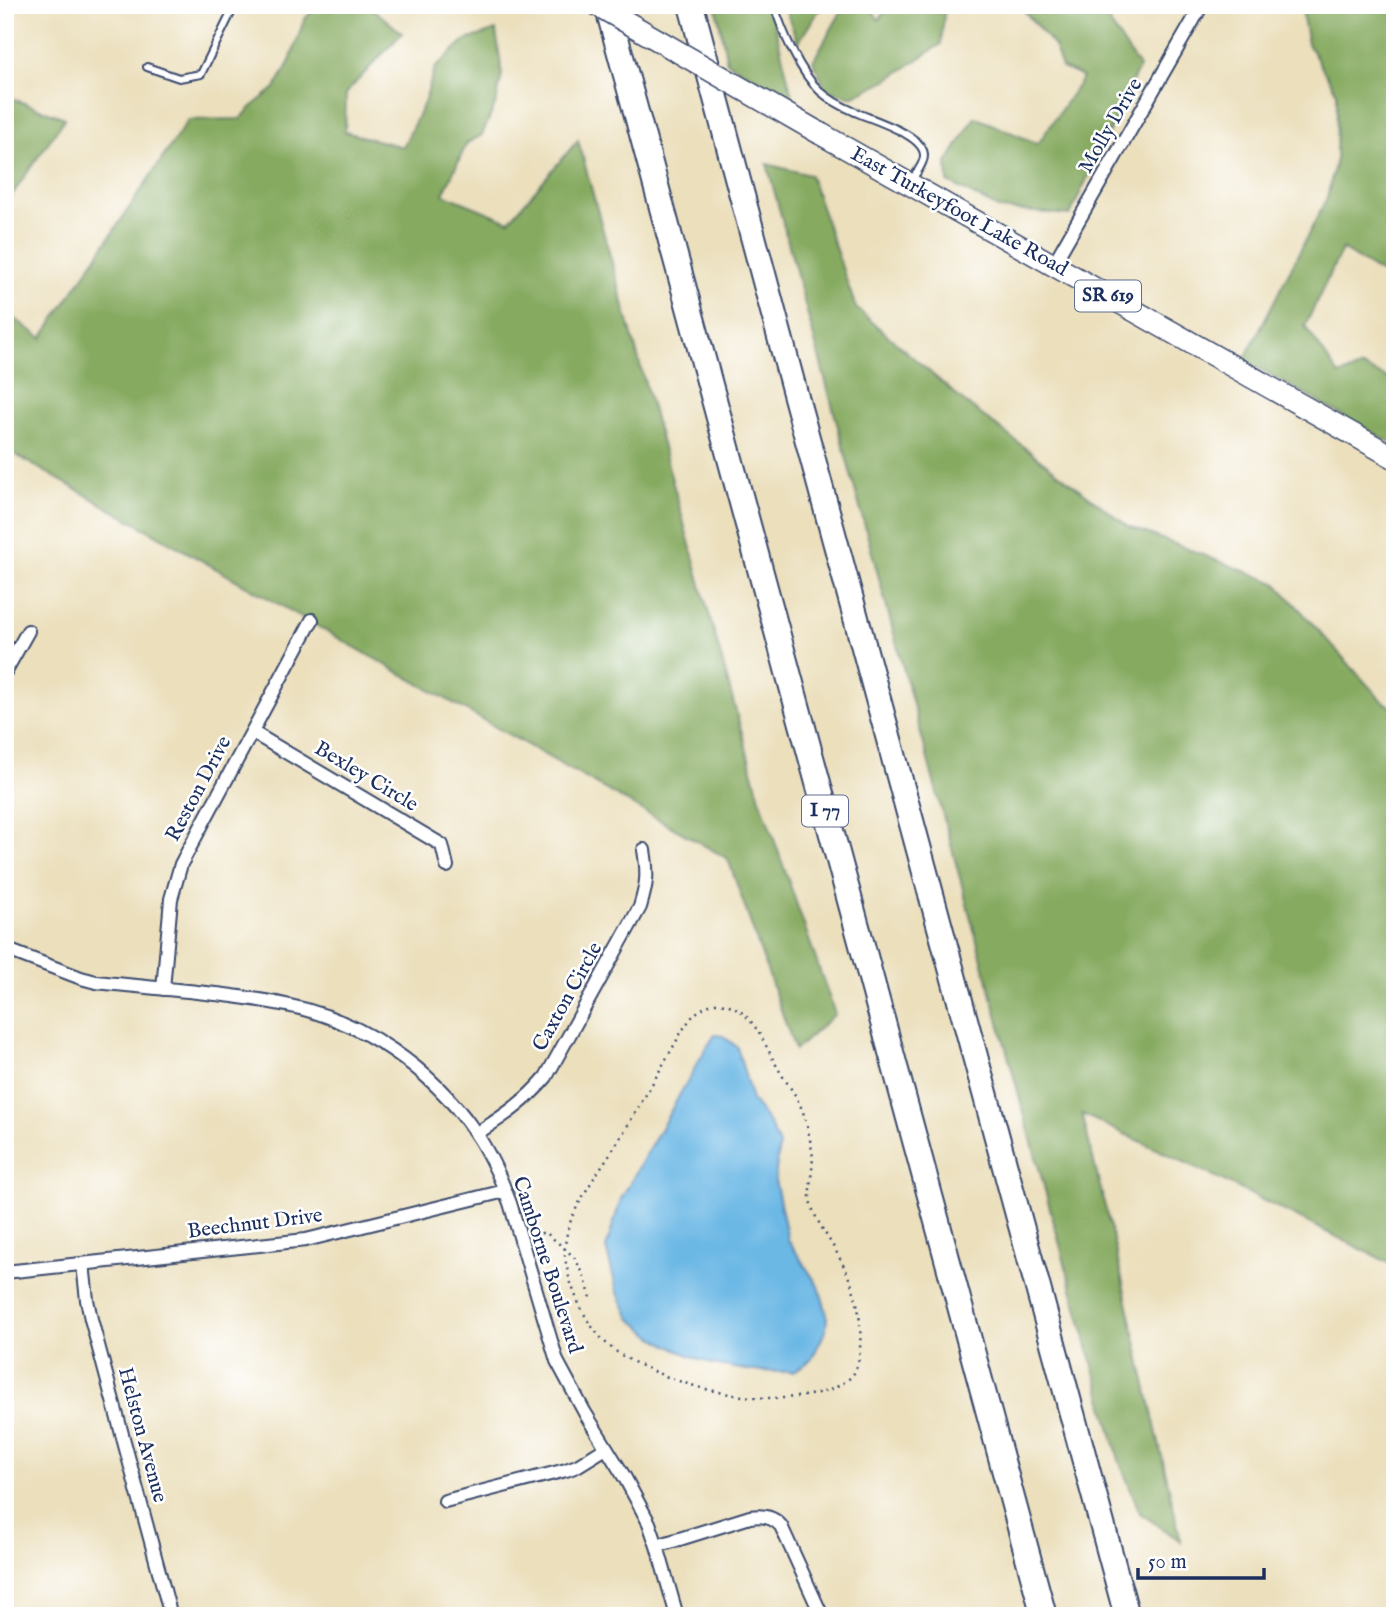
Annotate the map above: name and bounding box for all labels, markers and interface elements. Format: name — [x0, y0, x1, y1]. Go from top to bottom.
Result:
street label: Molly Drive — [1073, 73, 1149, 179]
street label: East Turkeyfoot Lake Road — [845, 141, 1073, 283]
road number: SR 619 — [1075, 280, 1141, 312]
street label: Reston Drive — [160, 731, 238, 847]
street label: Bexley Circle — [309, 735, 423, 819]
road number: I 77 — [802, 796, 848, 826]
street label: Caxton Circle — [527, 937, 609, 1056]
street label: Camborne Boulevard — [506, 1173, 589, 1358]
street label: Beechnut Drive — [186, 1202, 324, 1246]
street label: Helston Avenue — [111, 1364, 173, 1506]
scale bar — [1138, 1537, 1264, 1581]
text: 50 m — [1148, 1549, 1187, 1576]

